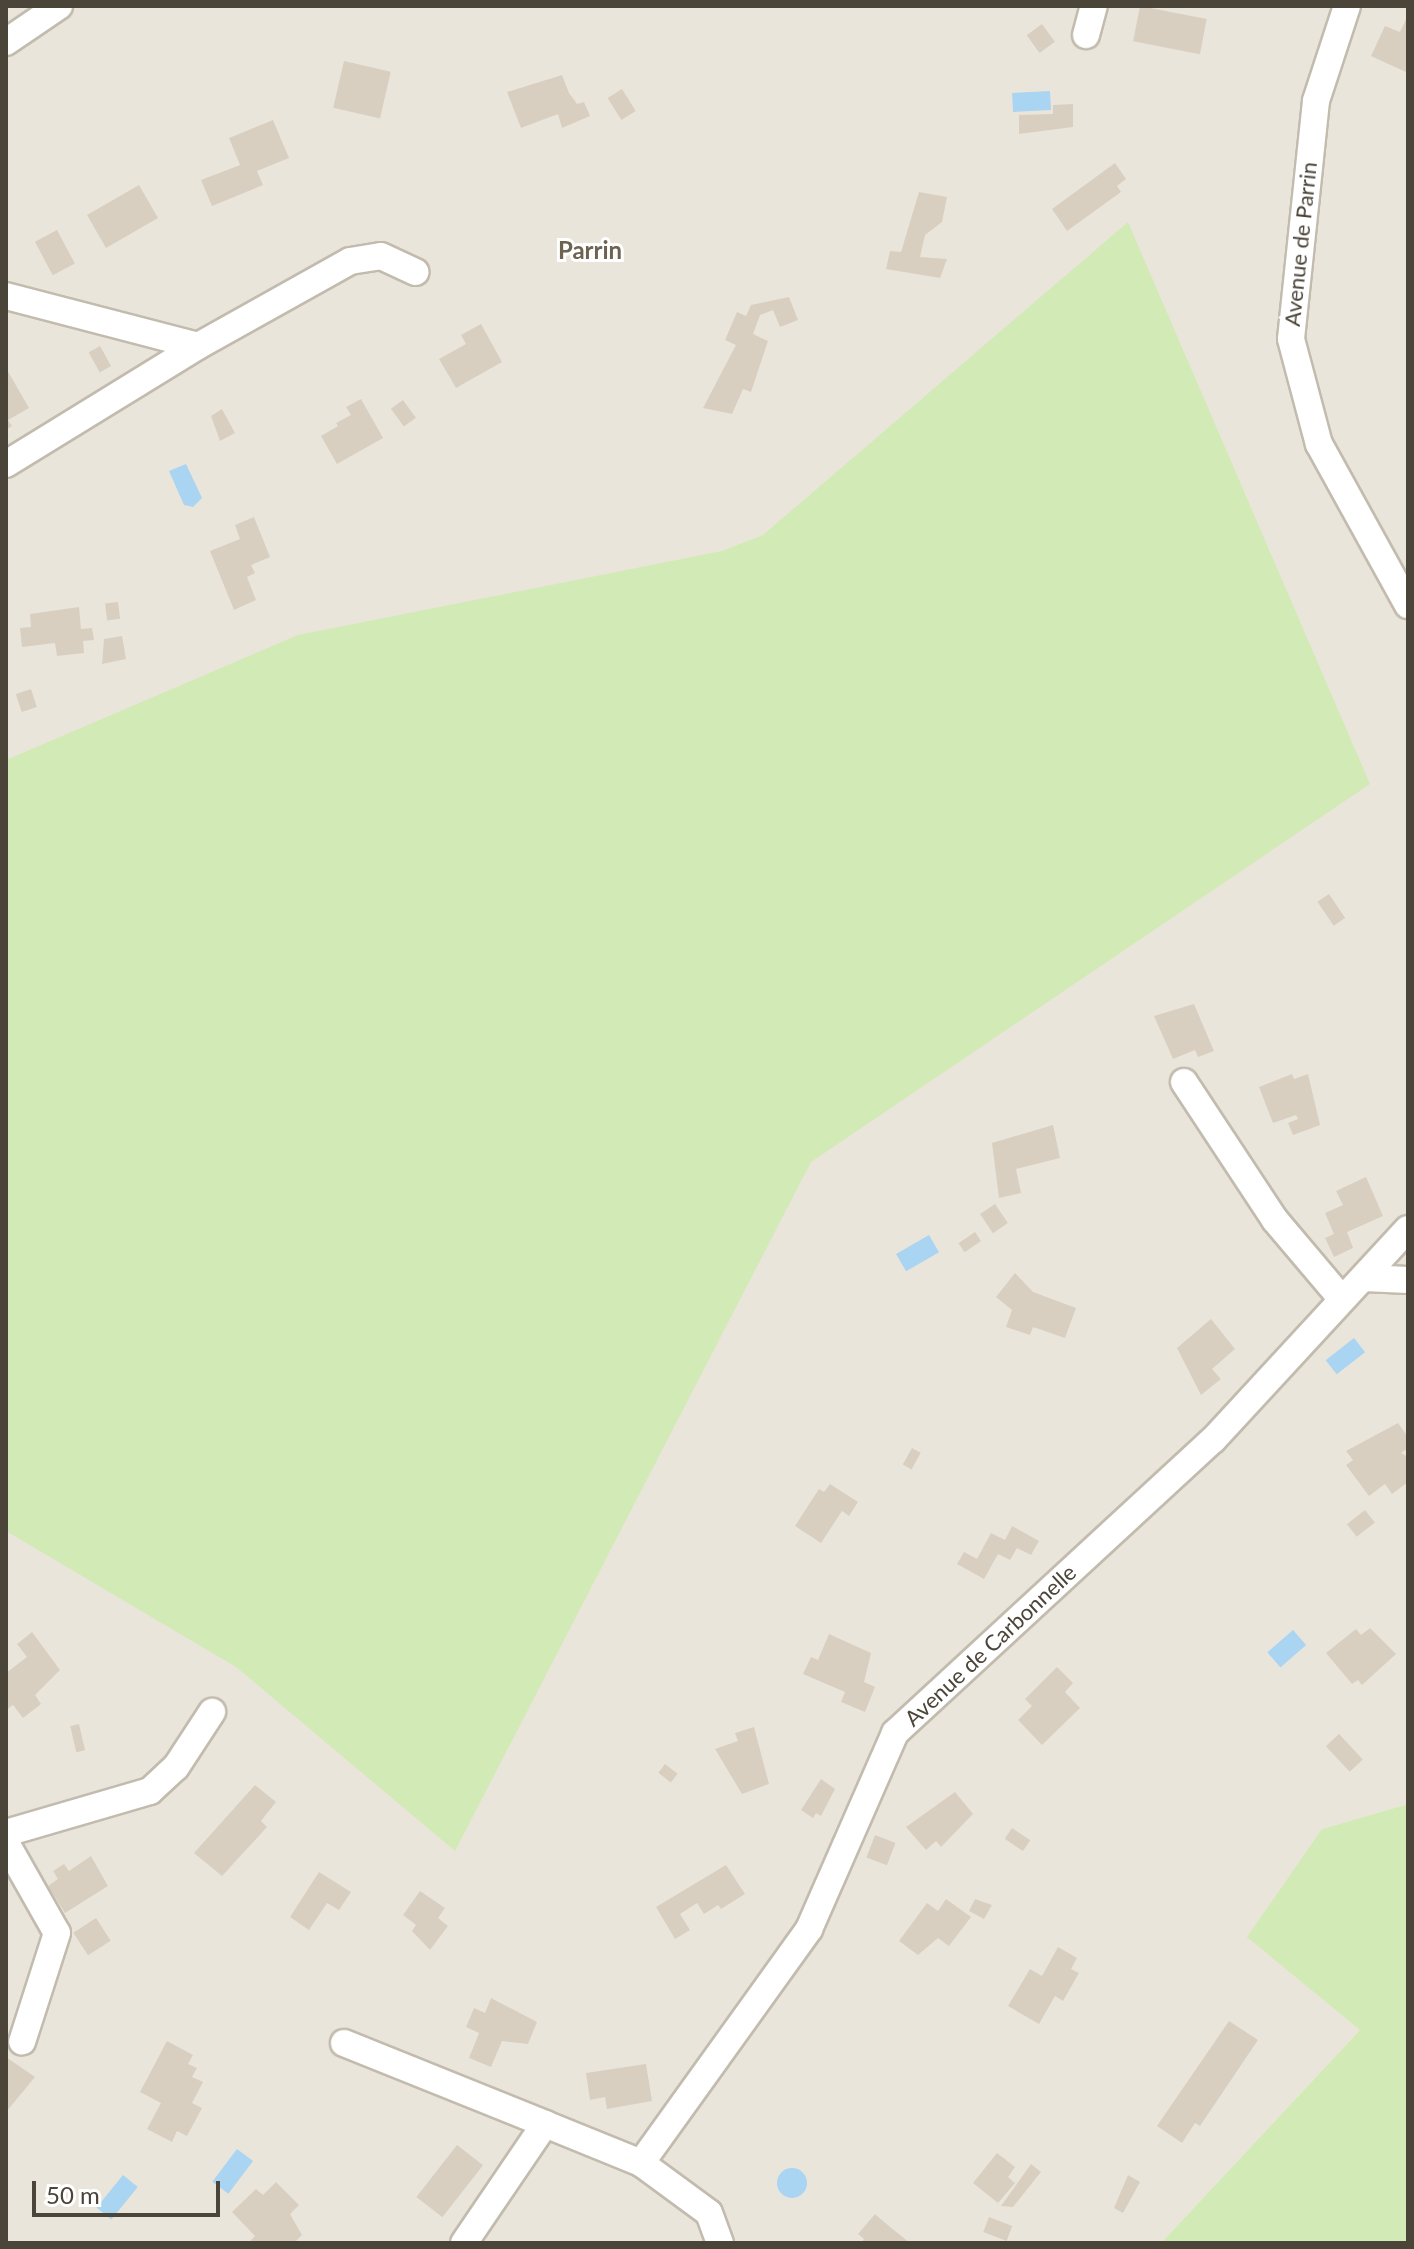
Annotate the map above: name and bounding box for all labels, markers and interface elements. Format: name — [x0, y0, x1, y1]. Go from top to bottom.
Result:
street label: Avenue de Parrin — [1278, 160, 1322, 328]
district label: Parrin — [558, 236, 622, 264]
street label: Avenue de Carbonnelle — [899, 1559, 1081, 1731]
scale bar — [36, 2165, 224, 2215]
text: 50 m — [46, 2180, 100, 2209]

